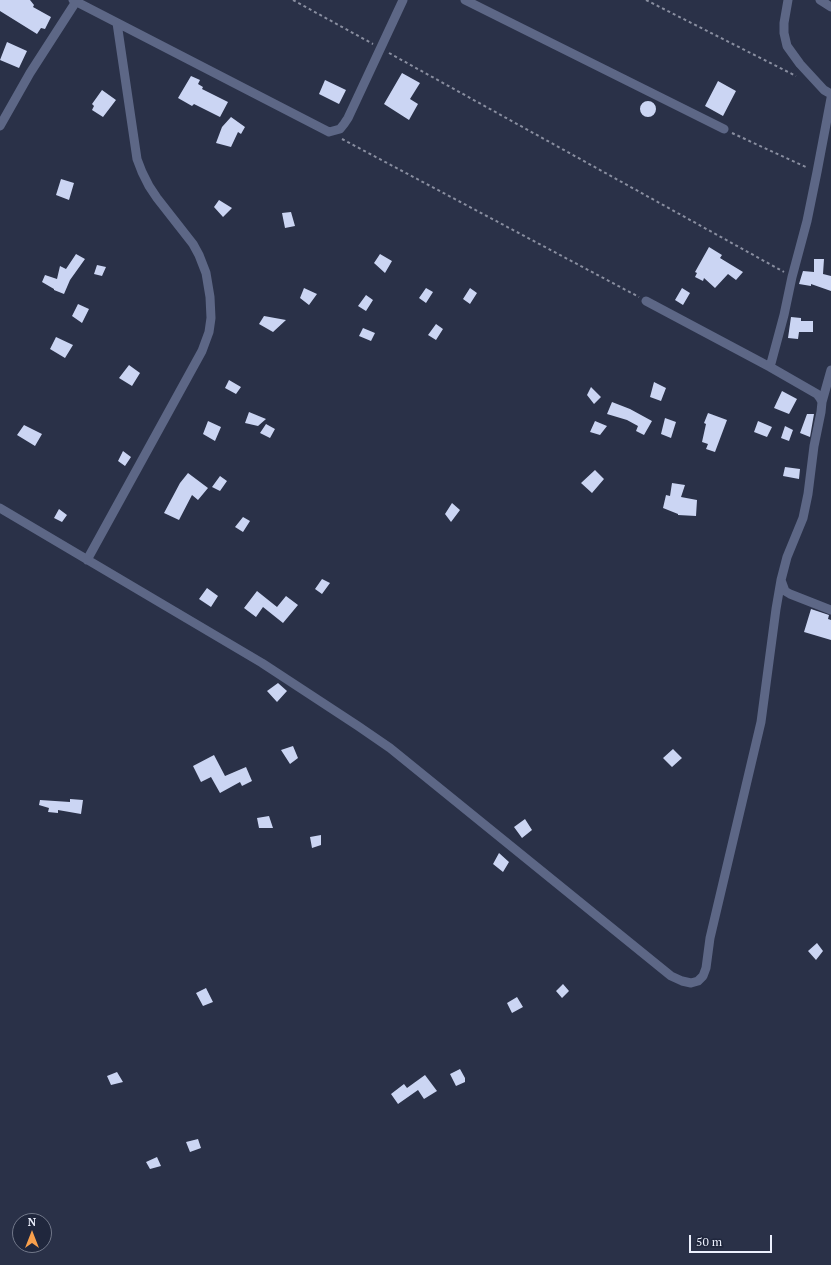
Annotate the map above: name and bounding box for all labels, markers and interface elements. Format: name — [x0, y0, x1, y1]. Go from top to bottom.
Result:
north arrow — [12, 1213, 52, 1253]
text: N — [28, 1215, 36, 1229]
scale bar — [691, 1227, 774, 1253]
text: 50 m — [696, 1234, 722, 1249]

